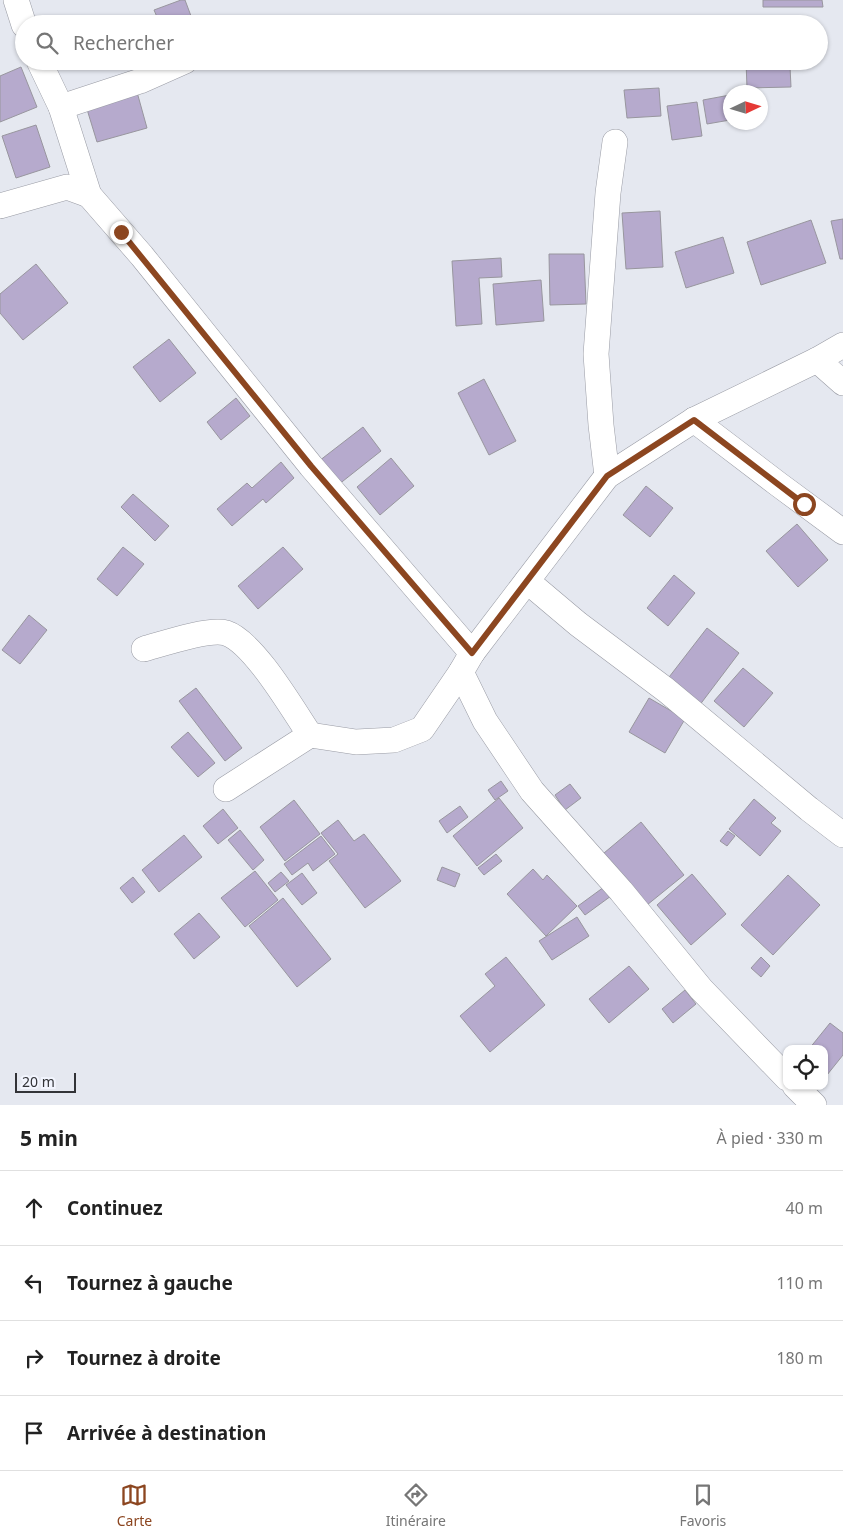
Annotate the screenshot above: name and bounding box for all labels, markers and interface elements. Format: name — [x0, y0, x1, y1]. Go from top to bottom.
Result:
search box — [15, 15, 828, 70]
icon: search — [33, 29, 61, 57]
text: Rechercher — [73, 30, 174, 56]
north arrow — [723, 85, 768, 130]
route end — [110, 221, 133, 244]
route start — [793, 493, 816, 516]
map controls — [783, 1045, 828, 1090]
button: locate — [783, 1045, 828, 1090]
scale bar — [15, 1070, 76, 1093]
text: 20 m — [22, 1072, 55, 1091]
text: 5 min — [20, 1124, 78, 1152]
text: À pied · 330 m — [717, 1127, 823, 1149]
icon: ahead — [20, 1194, 48, 1222]
text: Continuez — [67, 1195, 163, 1221]
text: 40 m — [786, 1197, 823, 1219]
icon: left — [20, 1269, 48, 1297]
text: Tournez à gauche — [67, 1270, 233, 1296]
text: 110 m — [776, 1272, 823, 1294]
icon: right — [20, 1344, 48, 1372]
text: Tournez à droite — [67, 1345, 221, 1371]
text: 180 m — [776, 1347, 823, 1369]
icon: arrive — [20, 1419, 48, 1447]
text: Arrivée à destination — [67, 1420, 266, 1446]
tab: Carte — [117, 1481, 152, 1530]
tab: Itinéraire — [386, 1481, 446, 1530]
tab: Favoris — [679, 1481, 726, 1530]

